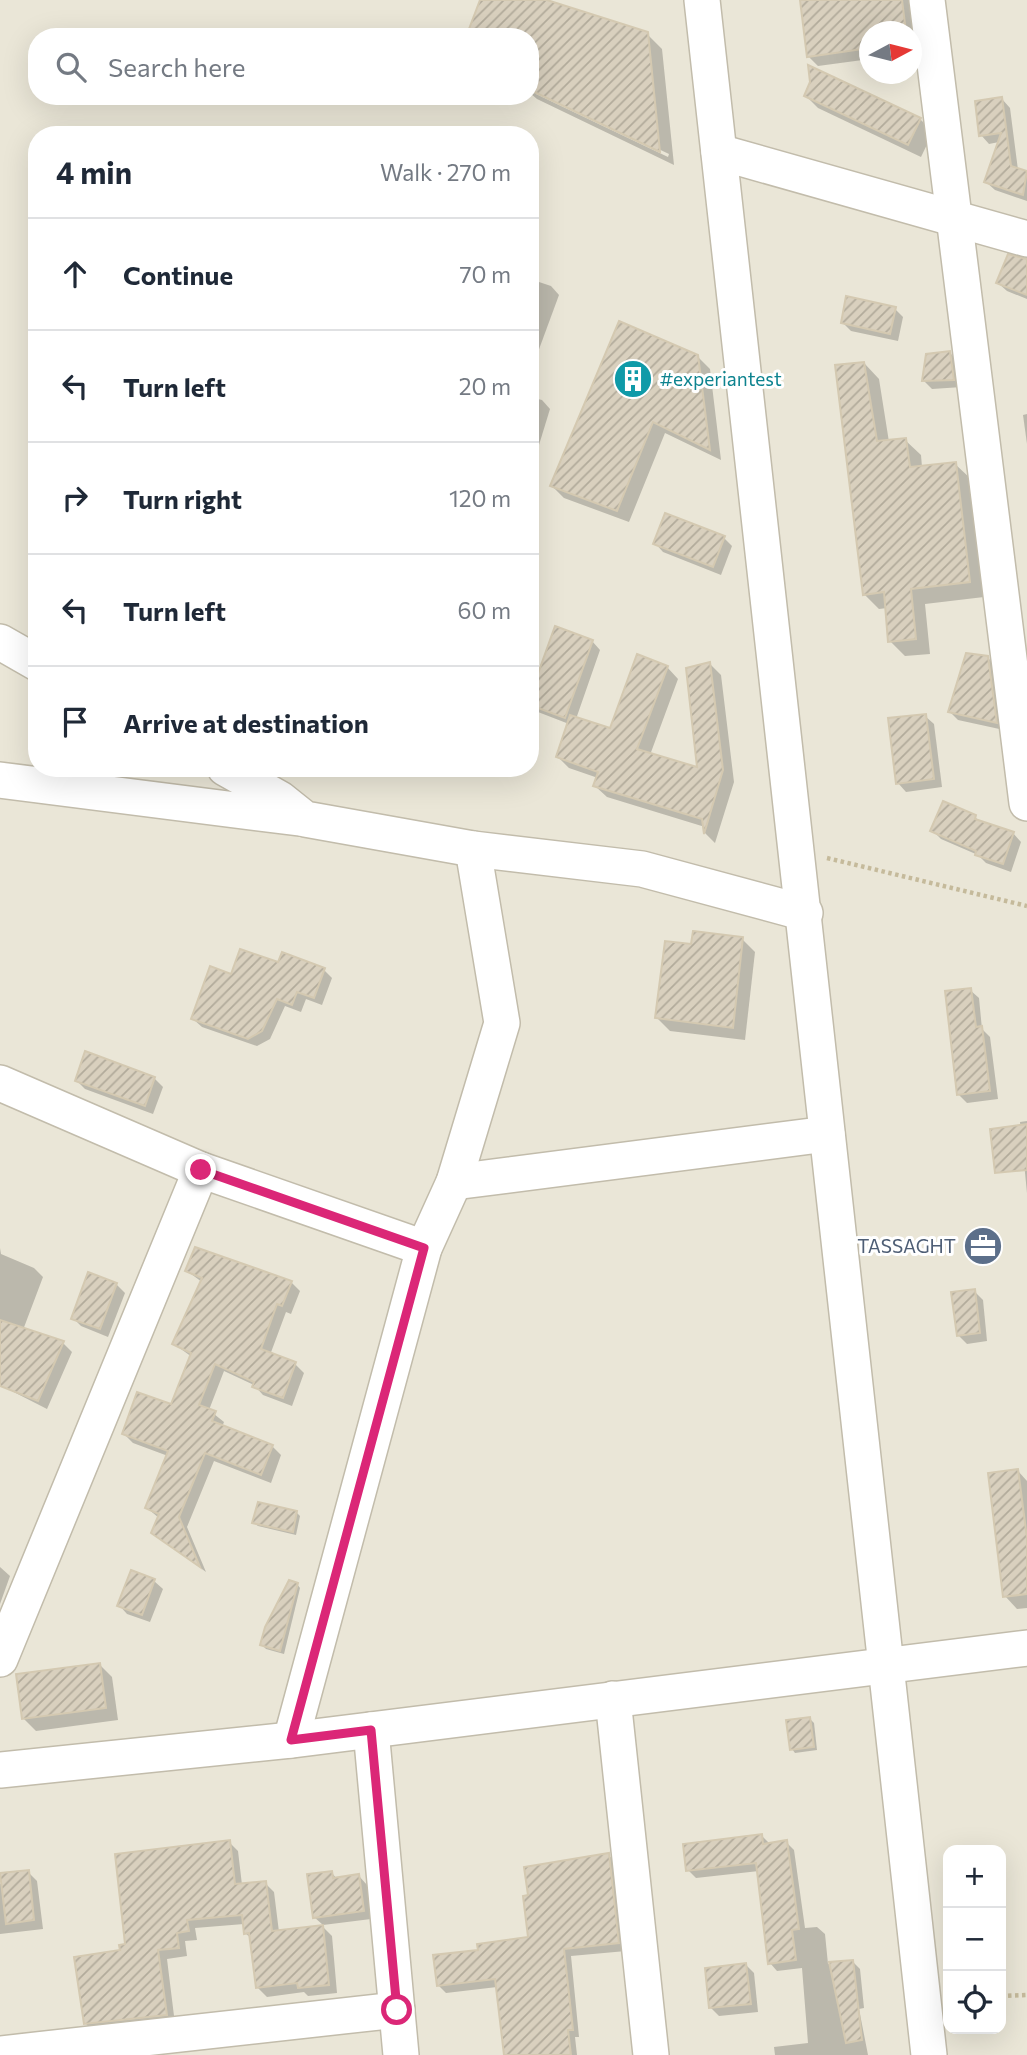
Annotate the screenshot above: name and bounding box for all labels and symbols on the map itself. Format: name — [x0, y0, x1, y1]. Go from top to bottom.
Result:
north arrow — [859, 21, 922, 84]
building icon: #experiantest — [612, 358, 654, 400]
place label: #experiantest — [660, 367, 782, 390]
route end — [185, 1154, 216, 1185]
office icon: TASSAGHT — [962, 1225, 1004, 1267]
place label: TASSAGHT — [857, 1234, 956, 1257]
route start — [381, 1994, 412, 2025]

